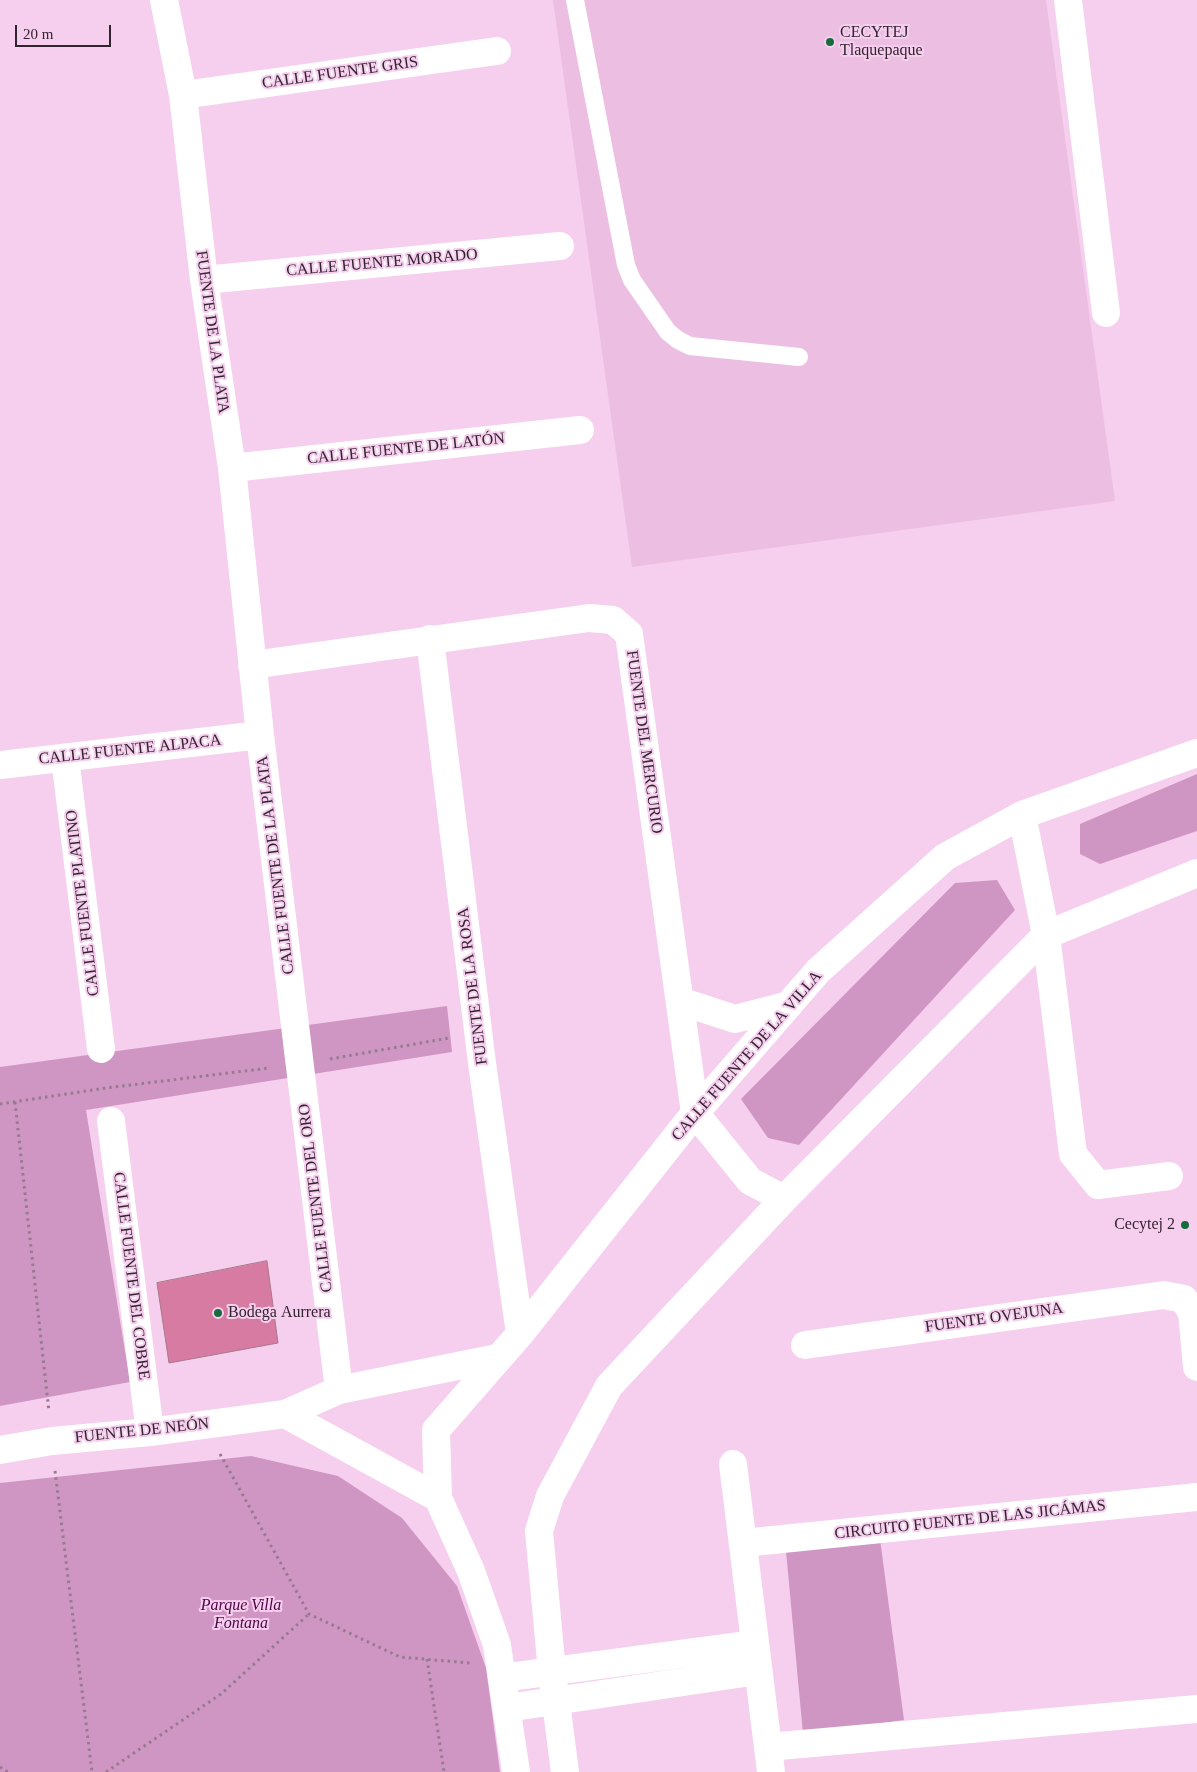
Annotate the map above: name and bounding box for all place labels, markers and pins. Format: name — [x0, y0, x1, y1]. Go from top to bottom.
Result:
place label: CECYTEJ Tlaquepaque — [840, 23, 923, 61]
marker: CECYTEJ Tlaquepaque — [824, 36, 836, 48]
place label: Cecytej 2 — [1114, 1215, 1175, 1235]
marker: Cecytej 2 — [1179, 1219, 1191, 1231]
place label: Bodega Aurrera — [228, 1303, 331, 1323]
marker: Bodega Aurrera — [212, 1307, 224, 1319]

